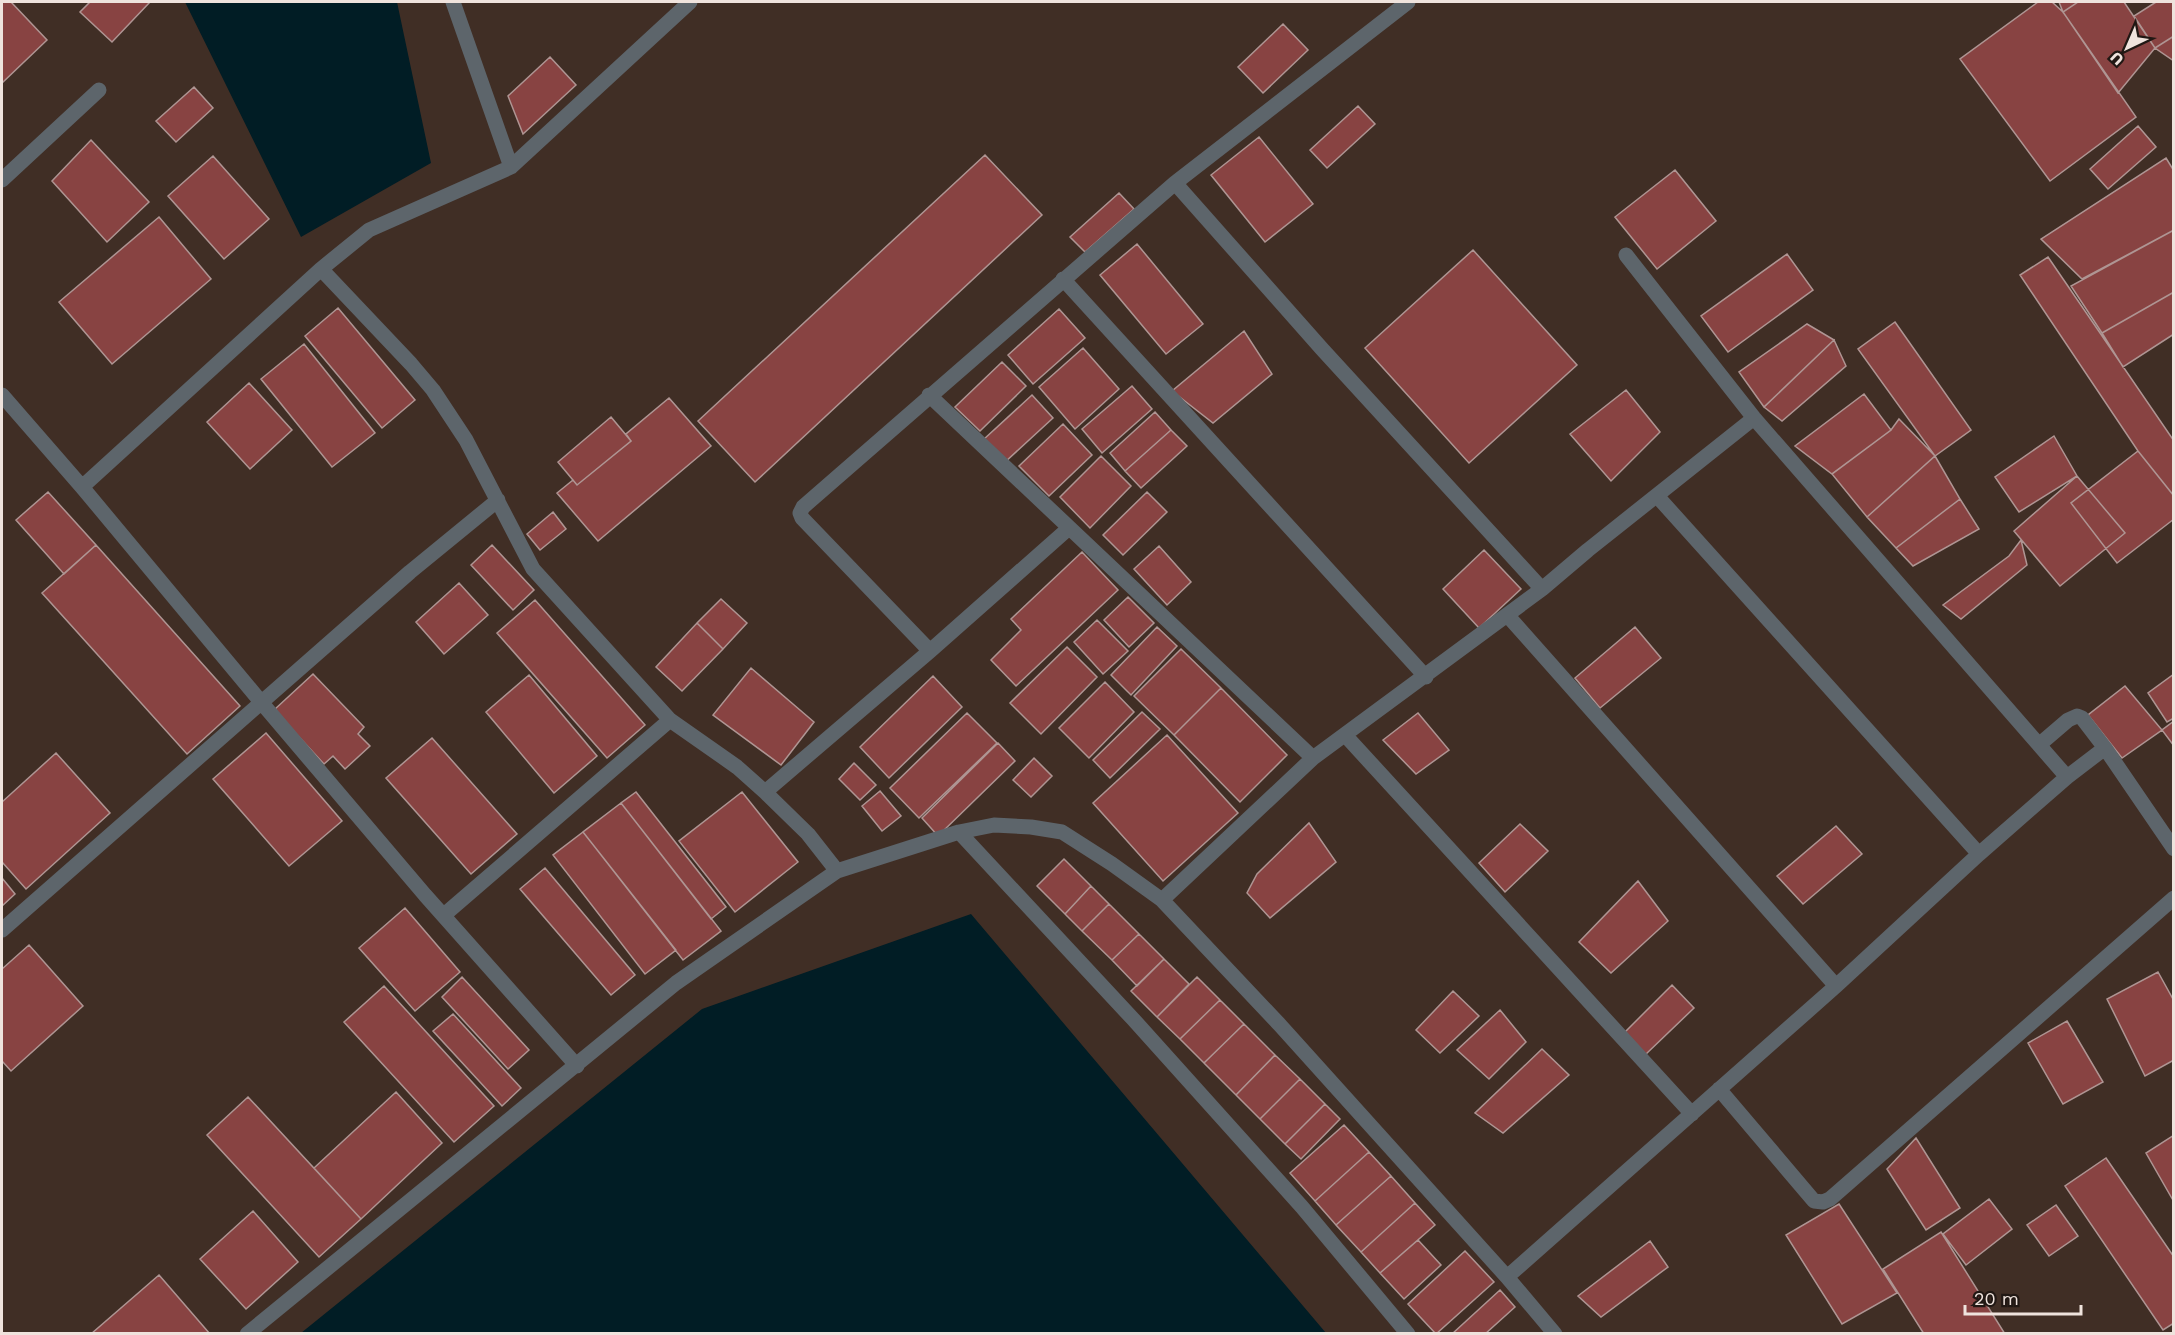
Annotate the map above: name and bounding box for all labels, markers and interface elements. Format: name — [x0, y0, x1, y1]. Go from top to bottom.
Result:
north arrow — [2097, 18, 2157, 78]
text: U — [2106, 48, 2128, 69]
scale bar — [1965, 1278, 2080, 1316]
text: 20 m — [1974, 1288, 2019, 1309]

